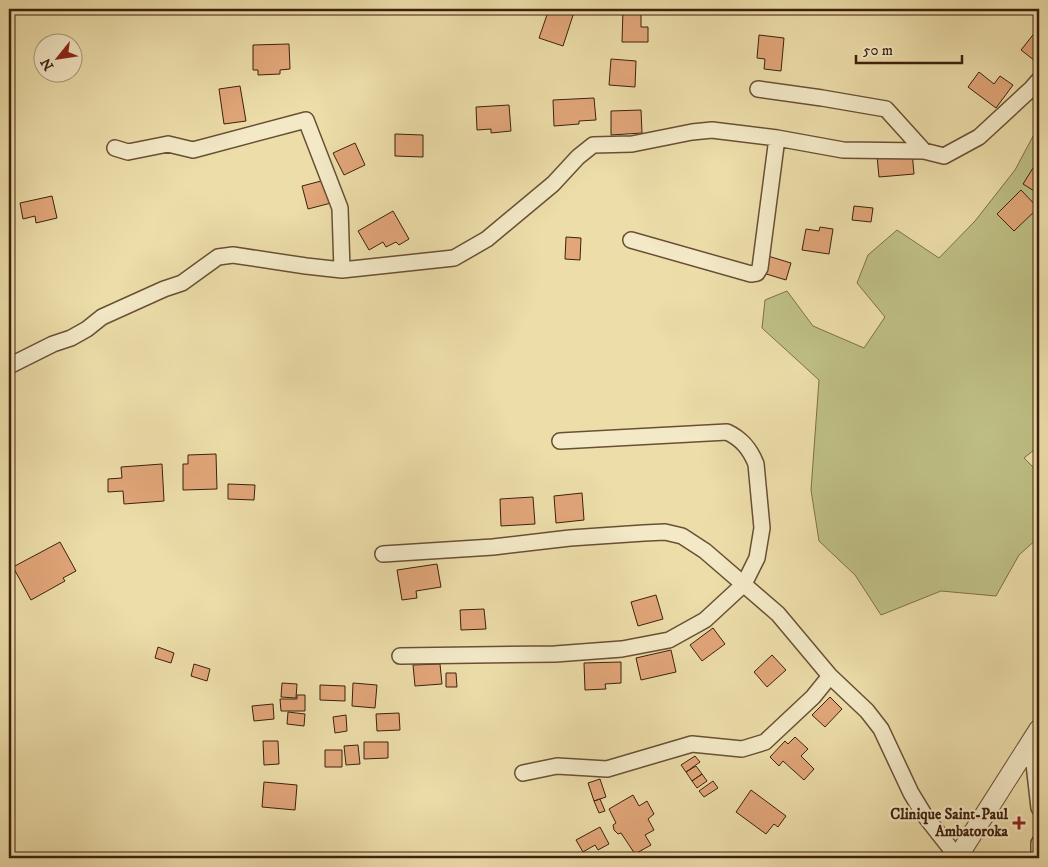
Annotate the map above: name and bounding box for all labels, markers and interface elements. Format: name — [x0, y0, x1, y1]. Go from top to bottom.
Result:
north arrow — [32, 32, 82, 82]
scale bar — [856, 32, 962, 64]
text: 50 m — [863, 41, 893, 60]
text: N — [37, 54, 58, 73]
place label: Clinique Saint-Paul Ambatoroka — [890, 805, 1009, 841]
marker: Clinique Saint-Paul Ambatoroka — [1012, 816, 1026, 830]

